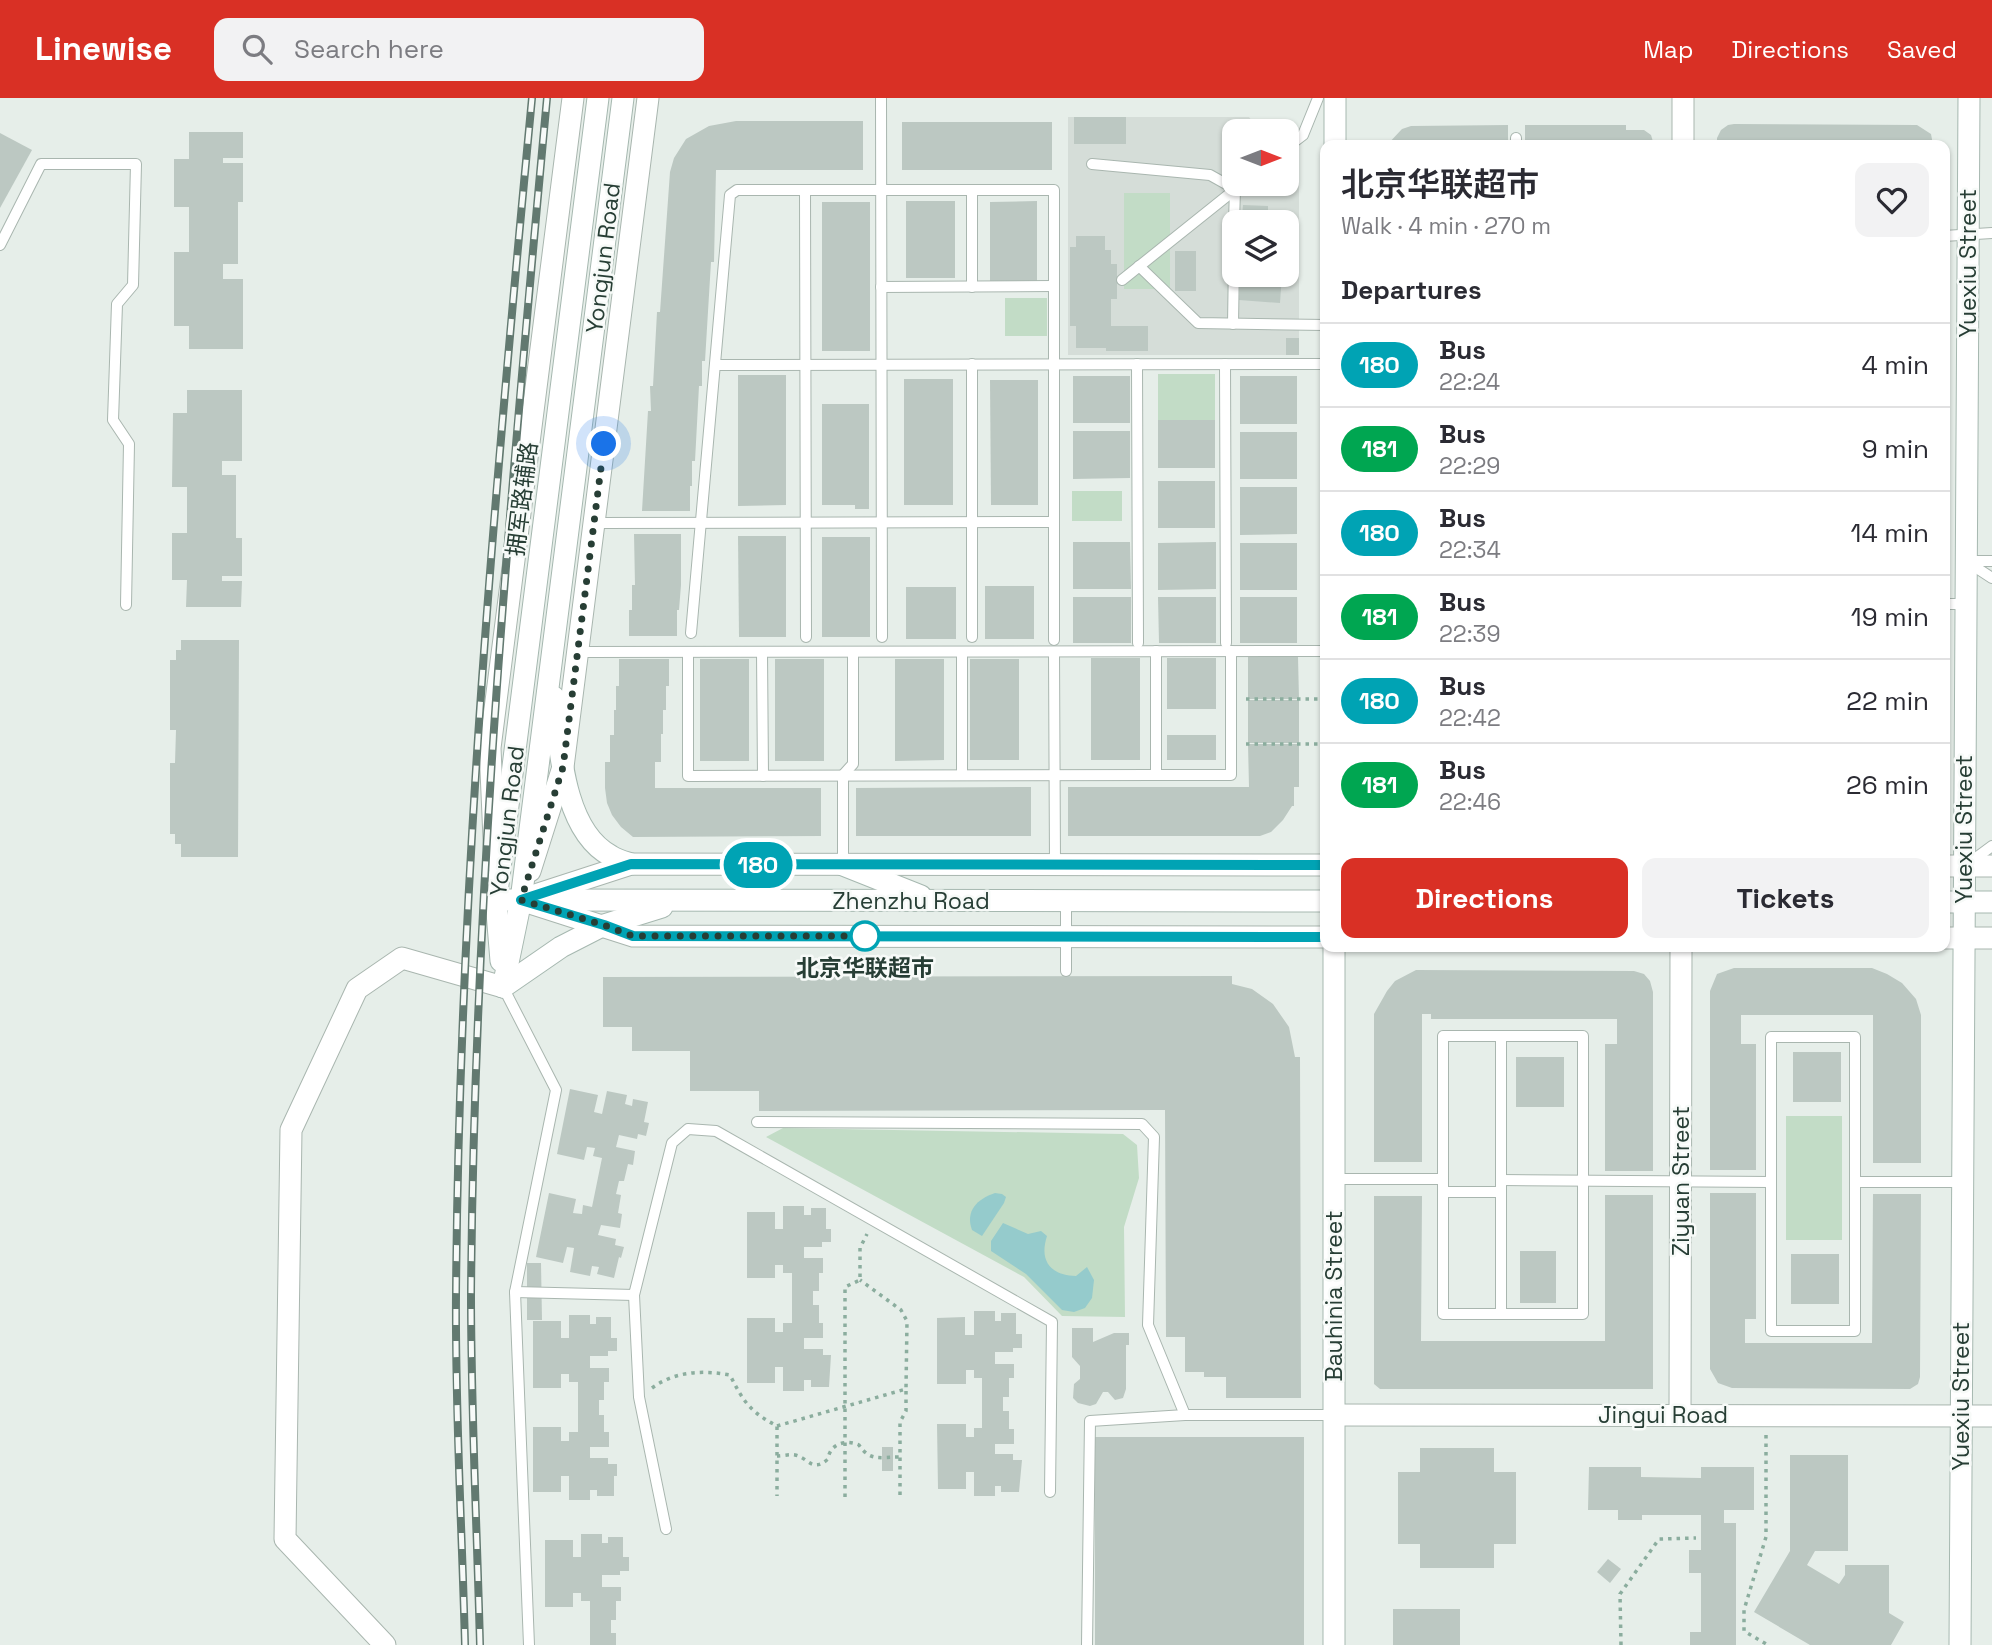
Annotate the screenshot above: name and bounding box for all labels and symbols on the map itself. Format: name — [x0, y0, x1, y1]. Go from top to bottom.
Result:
north arrow — [1222, 119, 1298, 196]
street label: Yongjun Road — [579, 181, 627, 335]
street label: Yuexiu Street — [1953, 189, 1983, 337]
your location — [586, 426, 621, 461]
street label: 拥军路辅路 — [500, 440, 544, 558]
street label: Yongjun Road — [483, 744, 531, 898]
street label: Yuexiu Street — [1949, 755, 1979, 903]
line badge: 180 — [718, 842, 798, 888]
street label: Zhenzhu Road — [832, 886, 990, 916]
marker: 北京华联超巿 — [850, 921, 880, 951]
place label: 北京华联超巿 — [796, 953, 934, 983]
street label: Ziyuan Street — [1666, 1106, 1696, 1256]
street label: Bauhinia Street — [1319, 1210, 1349, 1382]
street label: Yuexiu Street — [1946, 1322, 1976, 1470]
street label: Jingui Road — [1598, 1400, 1728, 1430]

